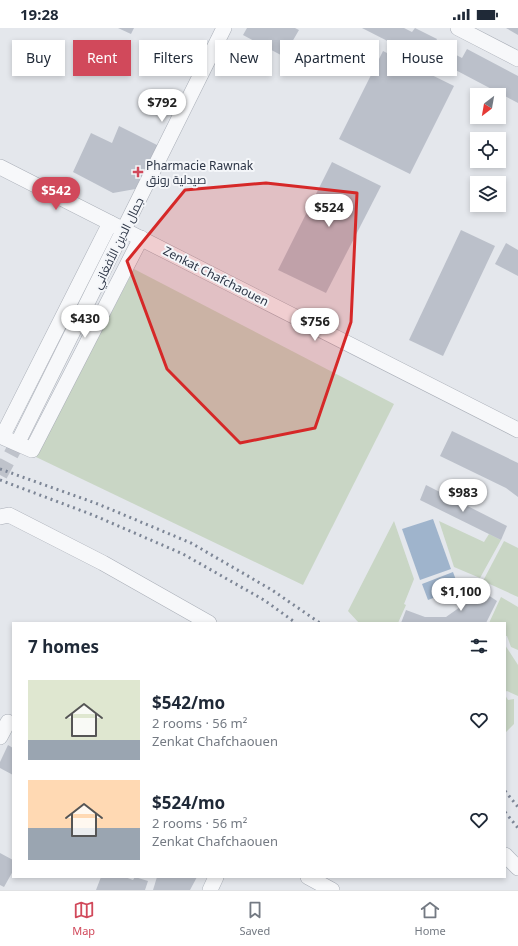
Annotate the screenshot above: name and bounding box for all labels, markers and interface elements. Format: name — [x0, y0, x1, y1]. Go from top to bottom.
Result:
text: 19:28 — [20, 4, 59, 24]
chip: Buy — [12, 40, 65, 76]
chip: Rent — [73, 40, 131, 76]
chip: Filters — [139, 40, 207, 76]
chip: New — [215, 40, 272, 76]
chip: Apartment — [280, 40, 379, 76]
chip: House — [387, 40, 457, 76]
north arrow — [470, 88, 506, 124]
map controls — [470, 88, 506, 212]
pin: $792 — [138, 89, 186, 123]
text: $792 — [147, 93, 177, 111]
button: locate — [470, 132, 506, 168]
place label: Pharmacie Rawnak صيدلية رونق — [146, 157, 254, 188]
marker: Pharmacie Rawnak صيدلية رونق — [133, 167, 143, 177]
button: layers — [470, 176, 506, 212]
pin: $542 — [32, 177, 80, 211]
text: $542 — [41, 181, 71, 199]
street label: جمال الدين الأفغاني — [88, 194, 149, 293]
pin: $524 — [305, 194, 353, 228]
text: $524 — [314, 198, 344, 216]
street label: Zenkat Chafchaouen — [160, 242, 272, 310]
pin: $430 — [61, 305, 109, 339]
pin: $756 — [291, 308, 339, 342]
text: $430 — [70, 309, 100, 327]
text: $756 — [300, 312, 330, 330]
pin: $983 — [439, 479, 487, 513]
text: $983 — [448, 483, 478, 501]
pin: $1,100 — [428, 578, 494, 612]
text: $1,100 — [441, 582, 481, 600]
text: 7 homes — [28, 635, 99, 658]
icon: filters — [468, 635, 490, 657]
text: $542/mo — [152, 691, 225, 714]
icon: home — [60, 696, 108, 744]
icon: heart — [468, 709, 490, 731]
text: 2 rooms · 56 m² — [152, 714, 247, 732]
text: Zenkat Chafchaouen — [152, 732, 278, 750]
text: $524/mo — [152, 791, 225, 814]
icon: home — [60, 796, 108, 844]
icon: heart — [468, 809, 490, 831]
text: 2 rooms · 56 m² — [152, 814, 247, 832]
text: Zenkat Chafchaouen — [152, 832, 278, 850]
tab: Map — [72, 899, 95, 938]
tab: Saved — [239, 899, 270, 938]
tab: Home — [415, 899, 446, 938]

